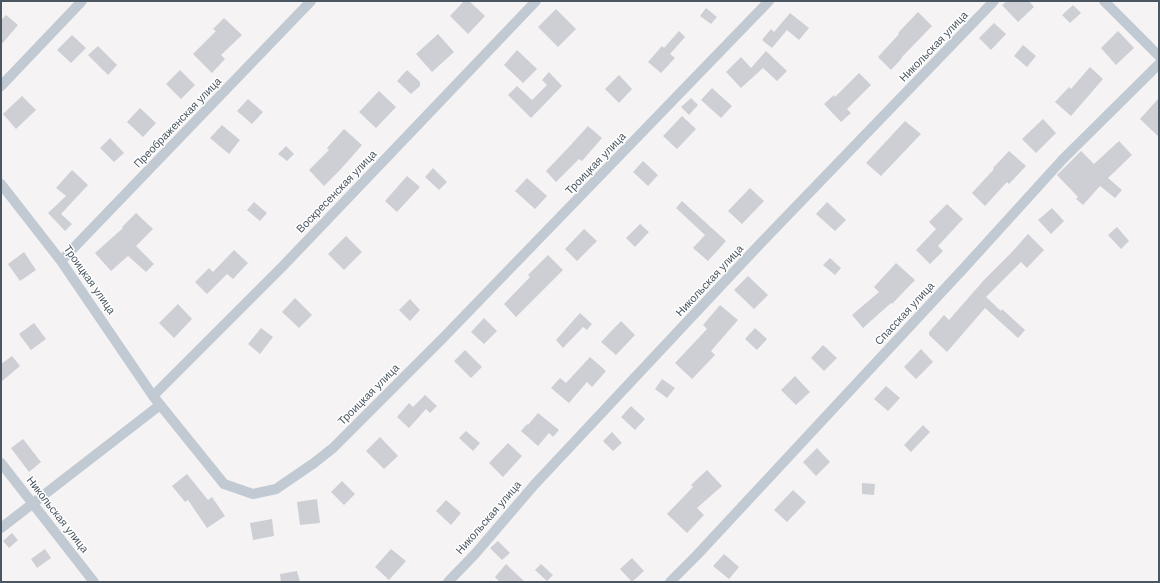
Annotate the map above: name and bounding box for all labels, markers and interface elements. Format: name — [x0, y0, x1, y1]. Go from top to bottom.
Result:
street label: Никольская улица — [897, 9, 971, 85]
street label: Преображенская улица — [131, 75, 225, 171]
street label: Троицкая улица — [563, 130, 629, 198]
street label: Воскресенская улица — [294, 148, 380, 236]
street label: Троицкая улица — [60, 243, 118, 317]
street label: Никольская улица — [673, 243, 747, 319]
street label: Спасская улица — [872, 280, 938, 348]
street label: Троицкая улица — [336, 362, 402, 428]
street label: Никольская улица — [23, 474, 91, 556]
street label: Никольская улица — [454, 479, 524, 557]

